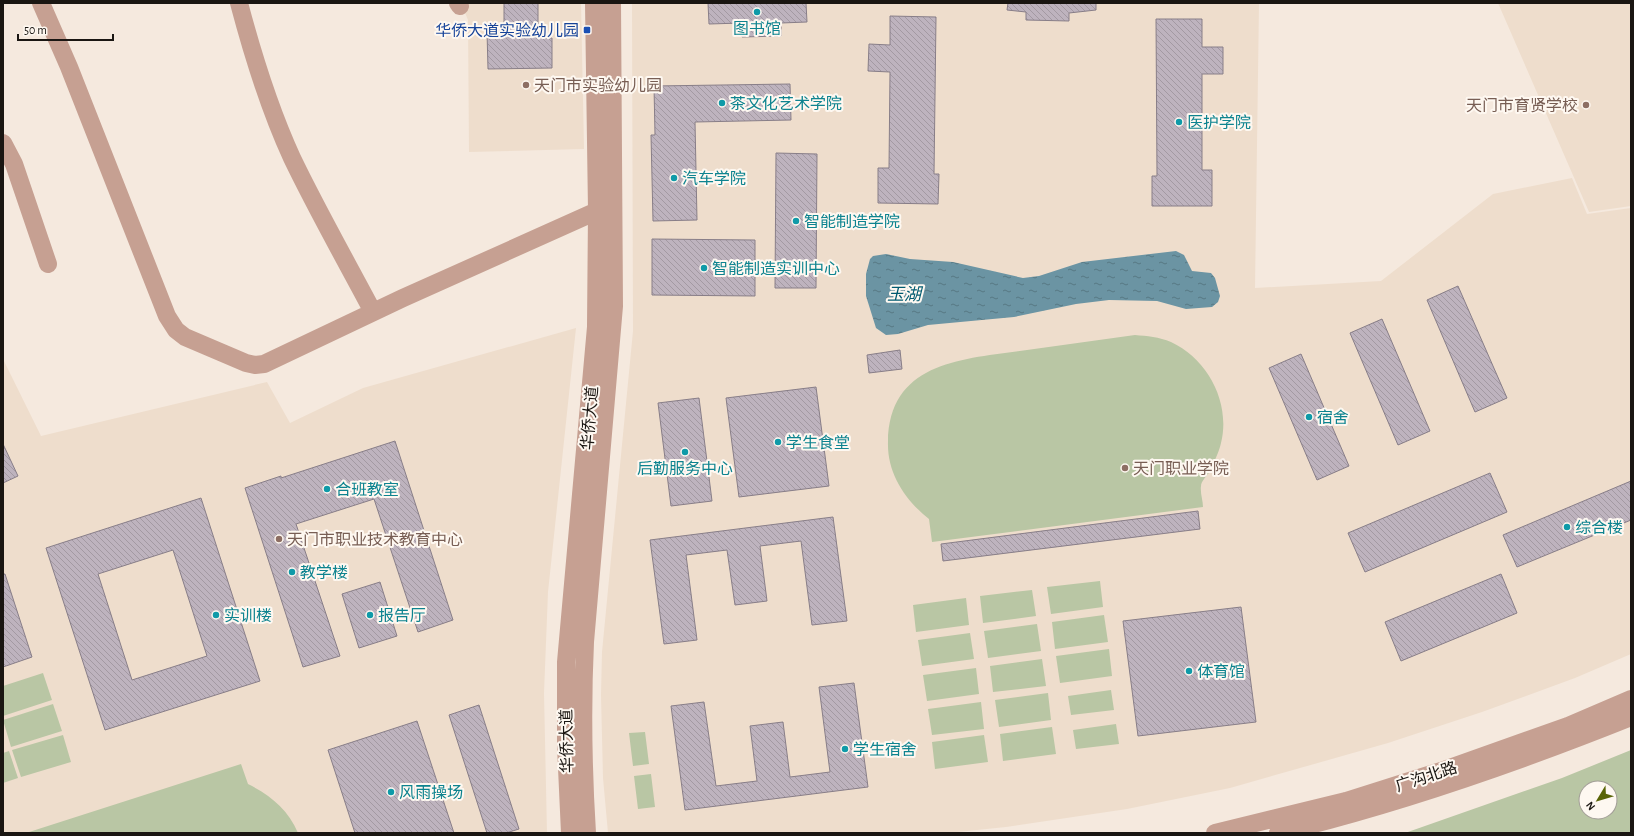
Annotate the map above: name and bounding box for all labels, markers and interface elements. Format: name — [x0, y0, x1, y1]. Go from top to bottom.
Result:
marker: 图书馆 — [752, 7, 762, 17]
scale bar — [18, 16, 113, 42]
place label: 图书馆 — [733, 20, 781, 37]
place label: 华侨大道实验幼儿园 — [435, 22, 579, 39]
text: 50 m — [24, 24, 47, 36]
marker: 华侨大道实验幼儿园 — [582, 25, 592, 35]
place label: 天门市实验幼儿园 — [534, 77, 662, 94]
marker: 天门市实验幼儿园 — [521, 80, 531, 90]
place label: 茶文化艺术学院 — [730, 95, 842, 112]
place label: 天门市育贤学校 — [1466, 97, 1578, 114]
marker: 茶文化艺术学院 — [717, 98, 727, 108]
marker: 天门市育贤学校 — [1581, 100, 1591, 110]
place label: 医护学院 — [1187, 114, 1251, 131]
marker: 医护学院 — [1174, 117, 1184, 127]
place label: 汽车学院 — [682, 170, 746, 187]
marker: 汽车学院 — [669, 173, 679, 183]
place label: 智能制造学院 — [804, 213, 900, 230]
marker: 智能制造学院 — [791, 216, 801, 226]
place label: 智能制造实训中心 — [712, 260, 840, 277]
marker: 智能制造实训中心 — [699, 263, 709, 273]
water label: 玉湖 — [887, 285, 924, 303]
street label: 华侨大道 — [578, 385, 601, 451]
place label: 宿舍 — [1317, 409, 1349, 426]
marker: 宿舍 — [1304, 412, 1314, 422]
place label: 学生食堂 — [786, 434, 850, 451]
marker: 学生食堂 — [773, 437, 783, 447]
marker: 后勤服务中心 — [680, 447, 690, 457]
place label: 后勤服务中心 — [637, 460, 733, 477]
place label: 天门职业学院 — [1133, 460, 1229, 477]
marker: 天门职业学院 — [1120, 463, 1130, 473]
place label: 合班教室 — [335, 481, 399, 498]
marker: 合班教室 — [322, 484, 332, 494]
place label: 综合楼 — [1575, 519, 1623, 536]
marker: 综合楼 — [1562, 522, 1572, 532]
place label: 天门市职业技术教育中心 — [287, 531, 463, 548]
marker: 天门市职业技术教育中心 — [274, 534, 284, 544]
place label: 教学楼 — [300, 564, 348, 581]
marker: 教学楼 — [287, 567, 297, 577]
place label: 实训楼 — [224, 607, 272, 624]
place label: 报告厅 — [378, 608, 426, 624]
marker: 实训楼 — [211, 610, 221, 620]
marker: 报告厅 — [365, 610, 375, 620]
place label: 体育馆 — [1197, 663, 1245, 680]
marker: 体育馆 — [1184, 666, 1194, 676]
street label: 华侨大道 — [557, 709, 576, 773]
place label: 学生宿舍 — [853, 741, 917, 758]
marker: 学生宿舍 — [840, 744, 850, 754]
street label: 广沟北路 — [1393, 759, 1459, 794]
north arrow — [1578, 780, 1618, 820]
place label: 风雨操场 — [399, 784, 463, 801]
marker: 风雨操场 — [386, 787, 396, 797]
text: N — [1584, 799, 1597, 812]

